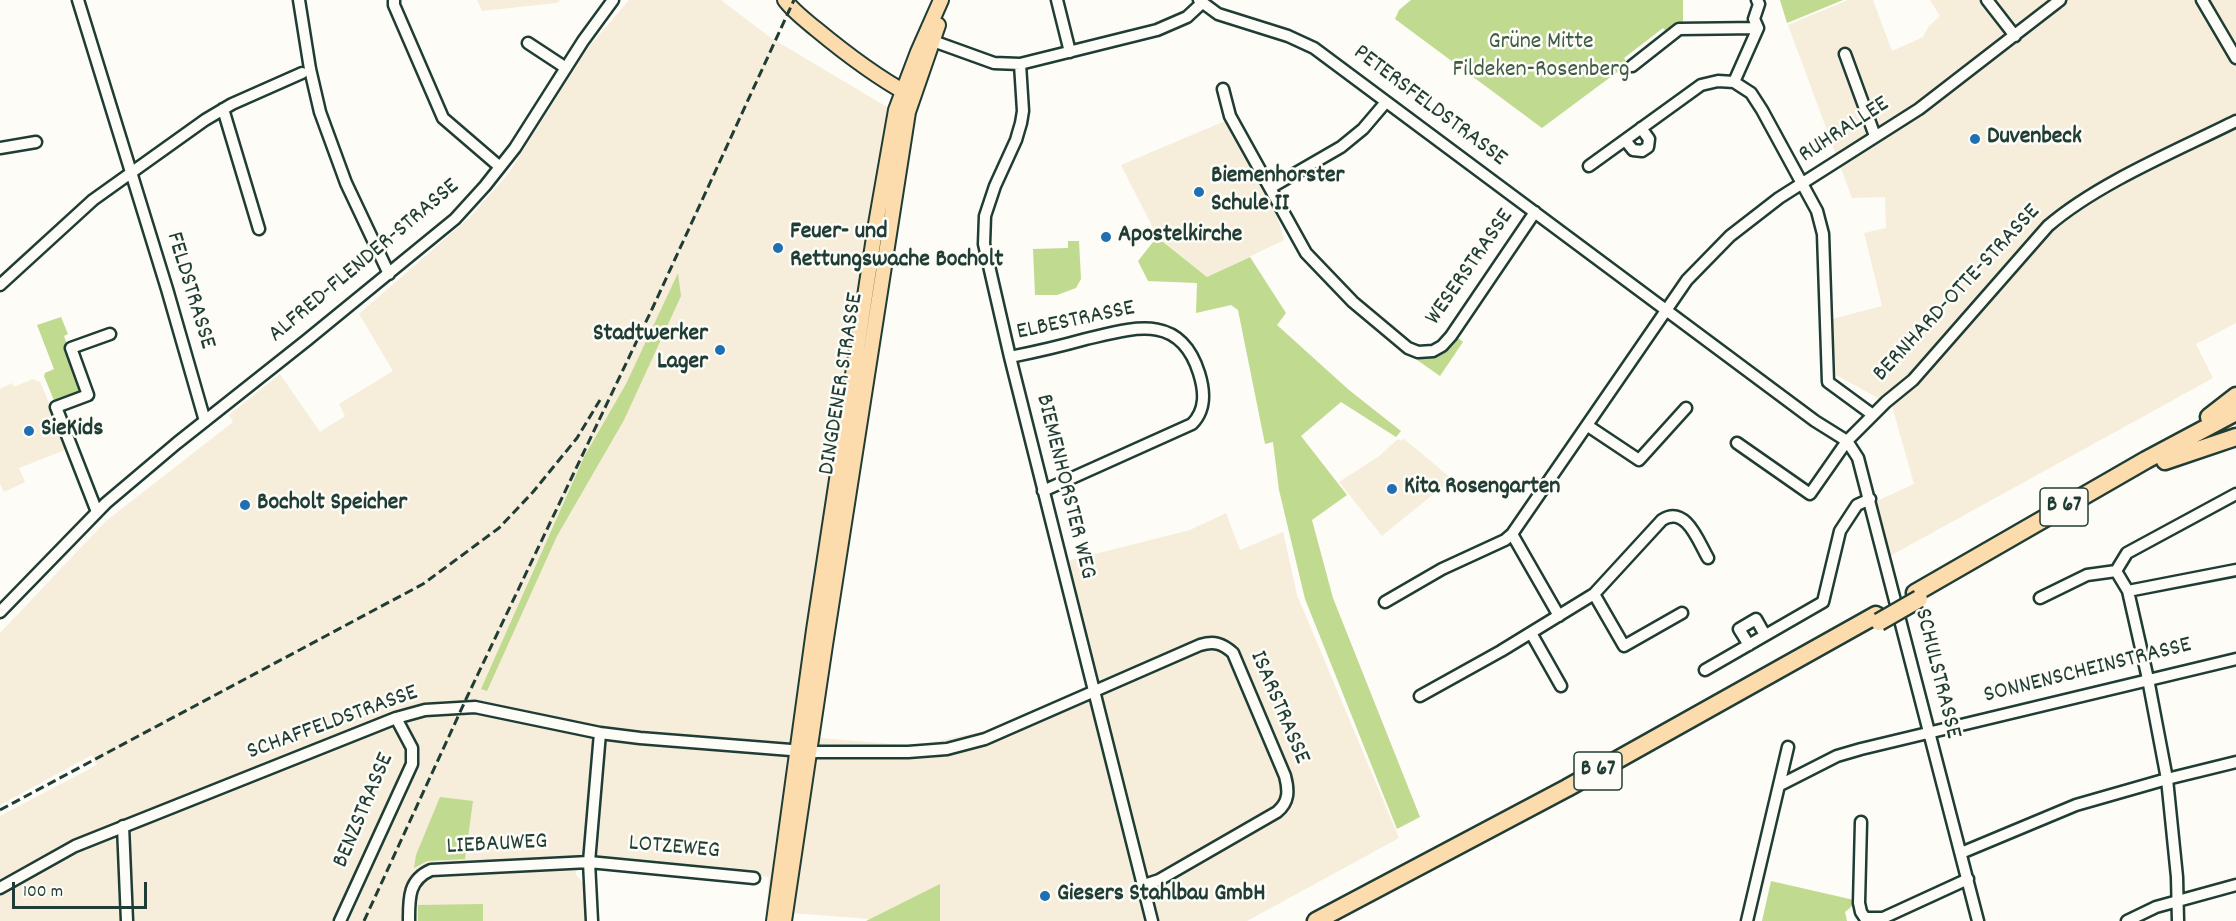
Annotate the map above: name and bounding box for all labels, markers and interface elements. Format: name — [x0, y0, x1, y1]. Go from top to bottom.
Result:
park label: Grüne Mitte Fildeken-Rosenberg — [1453, 30, 1629, 86]
street label: PETERSFELDSTRASSE — [1346, 40, 1512, 174]
street label: RUHRALLEE — [1794, 91, 1896, 171]
place label: Duvenbeck — [1987, 125, 2082, 153]
marker: Duvenbeck — [1968, 132, 1982, 146]
place label: Biemenhorster Schule II — [1211, 164, 1344, 220]
street label: ALFRED-FLENDER-STRASSE — [264, 174, 466, 350]
marker: Biemenhorster Schule II — [1192, 185, 1206, 199]
street label: BERNHARD-OTTE-STRASSE — [1868, 199, 2048, 389]
street label: WESERSTRASSE — [1421, 204, 1521, 332]
place label: Feuer- und Rettungswache Bocholt — [790, 220, 1003, 276]
place label: Apostelkirche — [1118, 223, 1242, 251]
street label: FELDSTRASSE — [158, 229, 220, 353]
marker: Apostelkirche — [1099, 230, 1113, 244]
marker: Feuer- und Rettungswache Bocholt — [771, 241, 785, 255]
street label: DINGDENER STRASSE — [814, 291, 872, 477]
street label: ELBESTRASSE — [1014, 295, 1138, 349]
place label: Stadtwerker Lager — [593, 322, 708, 378]
marker: Stadtwerker Lager — [713, 343, 727, 357]
street label: BIEMENHORSTER WEG — [1027, 392, 1101, 582]
place label: SieKids — [41, 417, 103, 445]
marker: SieKids — [22, 424, 36, 438]
place label: Kita Rosengarten — [1404, 475, 1560, 503]
marker: Kita Rosengarten — [1385, 482, 1399, 496]
road number: B 67 — [2040, 488, 2088, 526]
place label: Bocholt Speicher — [257, 491, 407, 519]
marker: Bocholt Speicher — [238, 498, 252, 512]
street label: SCHULSTRASSE — [1906, 606, 1966, 742]
street label: SONNENSCHEINSTRASSE — [1981, 632, 2195, 712]
street label: ISARSTRASSE — [1241, 647, 1315, 769]
street label: SCHAFFELDSTRASSE — [244, 680, 422, 768]
street label: BENZSTRASSE — [328, 749, 402, 873]
road number: B 67 — [1574, 752, 1622, 790]
street label: LIEBAUWEG — [446, 829, 548, 863]
street label: LOTZEWEG — [627, 831, 721, 867]
scale bar — [15, 870, 150, 908]
text: 100 m — [23, 880, 63, 905]
place label: Giesers Stahlbau GmbH — [1057, 882, 1265, 910]
marker: Giesers Stahlbau GmbH — [1038, 889, 1052, 903]

